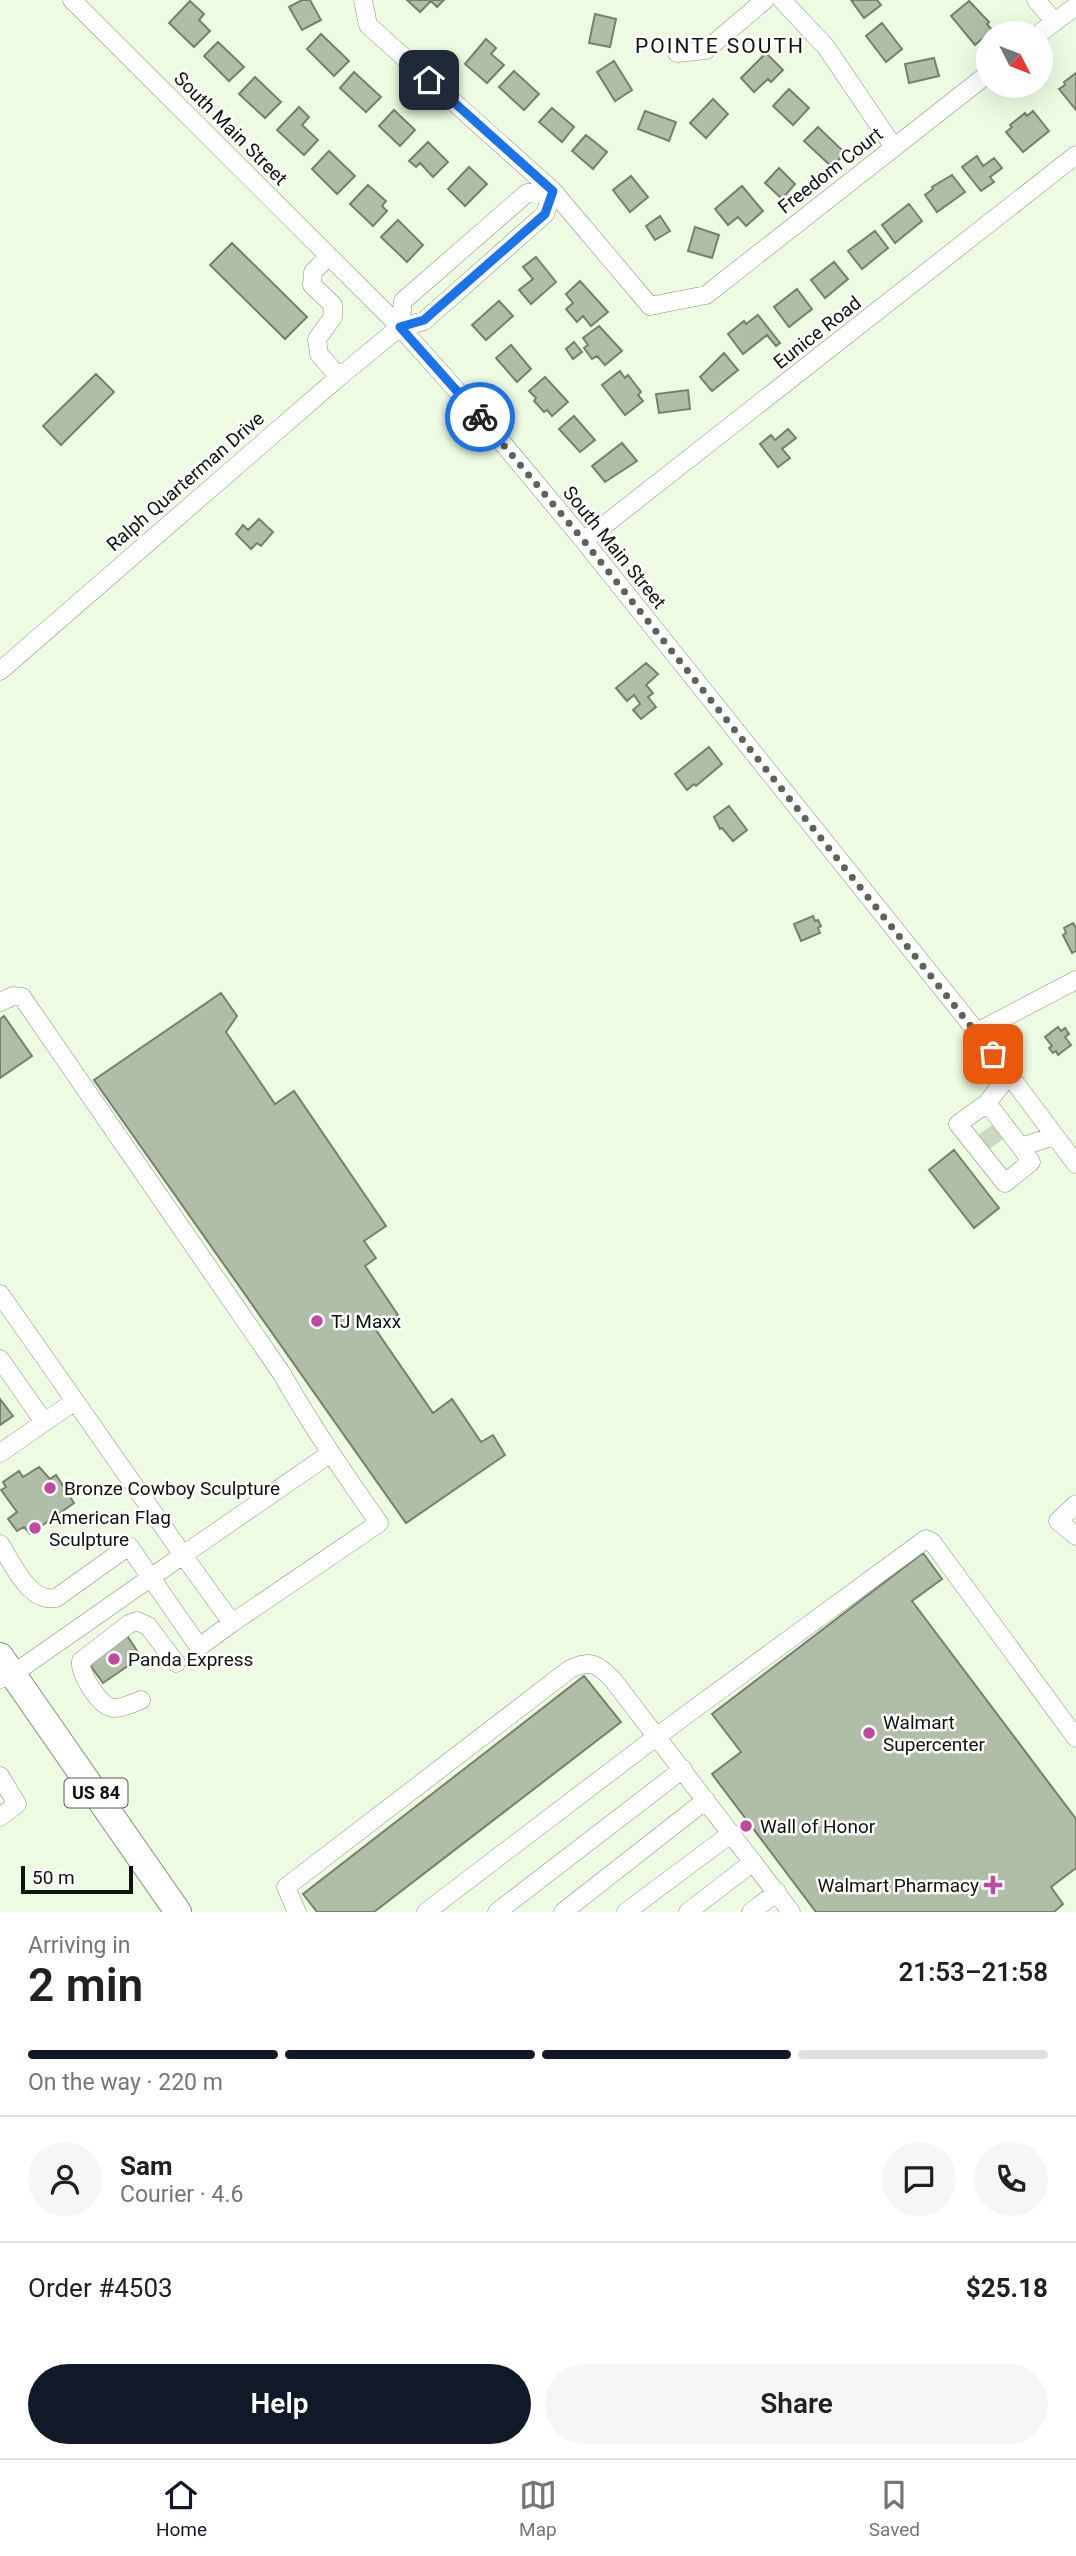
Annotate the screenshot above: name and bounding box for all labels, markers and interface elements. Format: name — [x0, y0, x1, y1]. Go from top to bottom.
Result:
north arrow — [976, 21, 1054, 98]
map controls — [976, 21, 1053, 98]
district label: POINTE SOUTH — [635, 34, 805, 58]
pin — [399, 50, 459, 110]
icon: home — [410, 61, 448, 99]
street label: South Main Street — [169, 67, 292, 190]
street label: Freedom Court — [773, 122, 887, 218]
street label: Eunice Road — [769, 291, 866, 374]
courier — [445, 382, 515, 452]
icon: bike — [461, 398, 499, 436]
street label: Ralph Quarterman Drive — [102, 407, 269, 556]
street label: South Main Street — [558, 481, 671, 613]
pin — [963, 1024, 1023, 1084]
icon: bag — [974, 1035, 1012, 1073]
place label: TJ Maxx — [331, 1310, 402, 1333]
marker: TJ Maxx — [309, 1313, 325, 1329]
place label: Bronze Cowboy Sculpture — [64, 1477, 280, 1500]
marker: Bronze Cowboy Sculpture — [42, 1480, 58, 1496]
place label: American Flag Sculpture — [49, 1506, 171, 1551]
marker: American Flag Sculpture — [27, 1520, 43, 1536]
place label: Panda Express — [128, 1648, 253, 1671]
marker: Panda Express — [106, 1651, 122, 1667]
place label: Walmart Supercenter — [883, 1711, 986, 1756]
marker: Walmart Supercenter — [861, 1725, 877, 1741]
road number: US 84 — [64, 1778, 128, 1808]
place label: Wall of Honor — [760, 1815, 876, 1838]
marker: Wall of Honor — [738, 1818, 754, 1834]
scale bar — [21, 1863, 133, 1895]
text: 50 m — [32, 1866, 75, 1889]
place label: Walmart Pharmacy — [818, 1874, 979, 1897]
marker: Walmart Pharmacy — [985, 1877, 1001, 1893]
text: Arriving in — [28, 1932, 131, 1959]
text: 21:53–21:58 — [898, 1957, 1048, 1987]
text: 2 min — [28, 1958, 143, 2012]
text: On the way · 220 m — [28, 2069, 223, 2096]
button: person — [28, 2142, 102, 2216]
button: chat — [882, 2142, 956, 2216]
button: phone — [974, 2142, 1048, 2216]
text: Sam — [120, 2151, 172, 2181]
text: Courier · 4.6 — [120, 2181, 243, 2208]
text: Order #4503 — [28, 2273, 173, 2303]
text: $25.18 — [966, 2273, 1048, 2303]
button: Help — [28, 2364, 531, 2444]
button: Share — [545, 2364, 1048, 2444]
tab: Home — [156, 2476, 207, 2541]
tab: Map — [519, 2476, 557, 2541]
tab: Saved — [869, 2476, 920, 2541]

